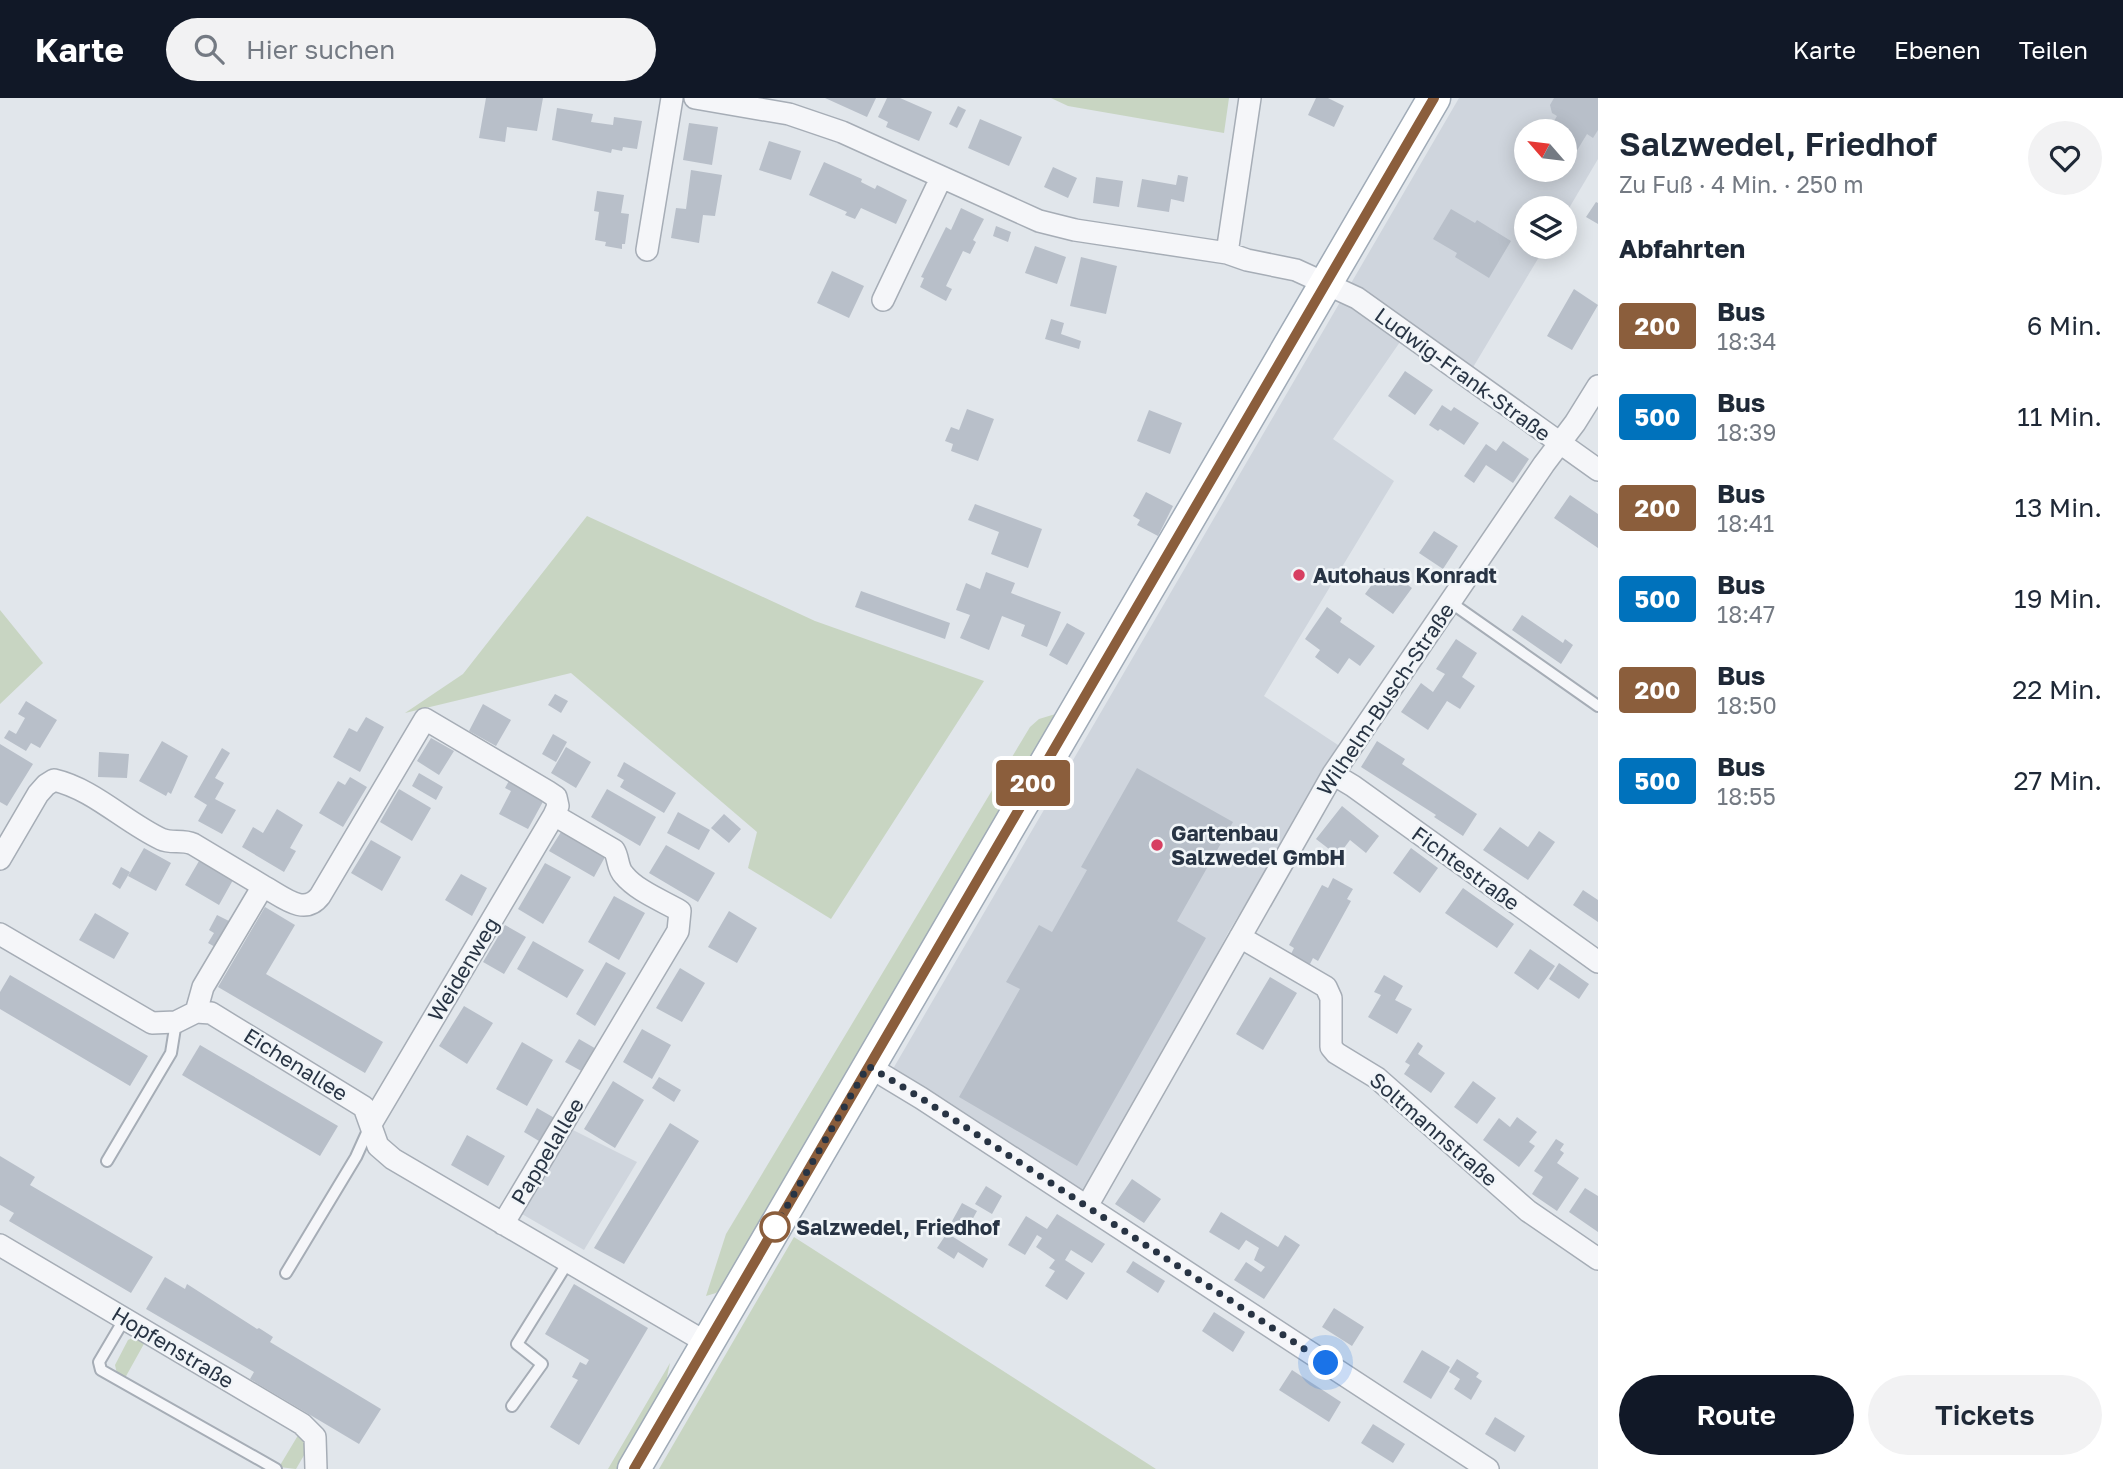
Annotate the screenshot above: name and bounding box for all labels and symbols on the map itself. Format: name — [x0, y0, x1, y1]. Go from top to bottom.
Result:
north arrow — [1514, 119, 1577, 182]
street label: Ludwig-Frank-Straße — [1370, 302, 1556, 446]
place label: Autohaus Konradt — [1313, 562, 1497, 588]
marker: Autohaus Konradt — [1291, 567, 1307, 583]
street label: Wilhelm-Busch-Straße — [1311, 598, 1459, 800]
line badge: 200 — [993, 760, 1073, 806]
place label: Gartenbau Salzwedel GmbH — [1171, 820, 1345, 870]
street label: Fichtestraße — [1407, 820, 1525, 916]
marker: Gartenbau Salzwedel GmbH — [1149, 837, 1165, 853]
street label: Weidenweg — [422, 912, 504, 1026]
street label: Eichenallee — [239, 1022, 353, 1106]
street label: Soltmannstraße — [1365, 1066, 1503, 1192]
street label: Pappelallee — [505, 1093, 589, 1209]
marker: Salzwedel, Friedhof — [760, 1212, 790, 1242]
place label: Salzwedel, Friedhof — [796, 1214, 1000, 1240]
street label: Hopfenstraße — [107, 1300, 239, 1394]
your location — [1308, 1345, 1343, 1380]

